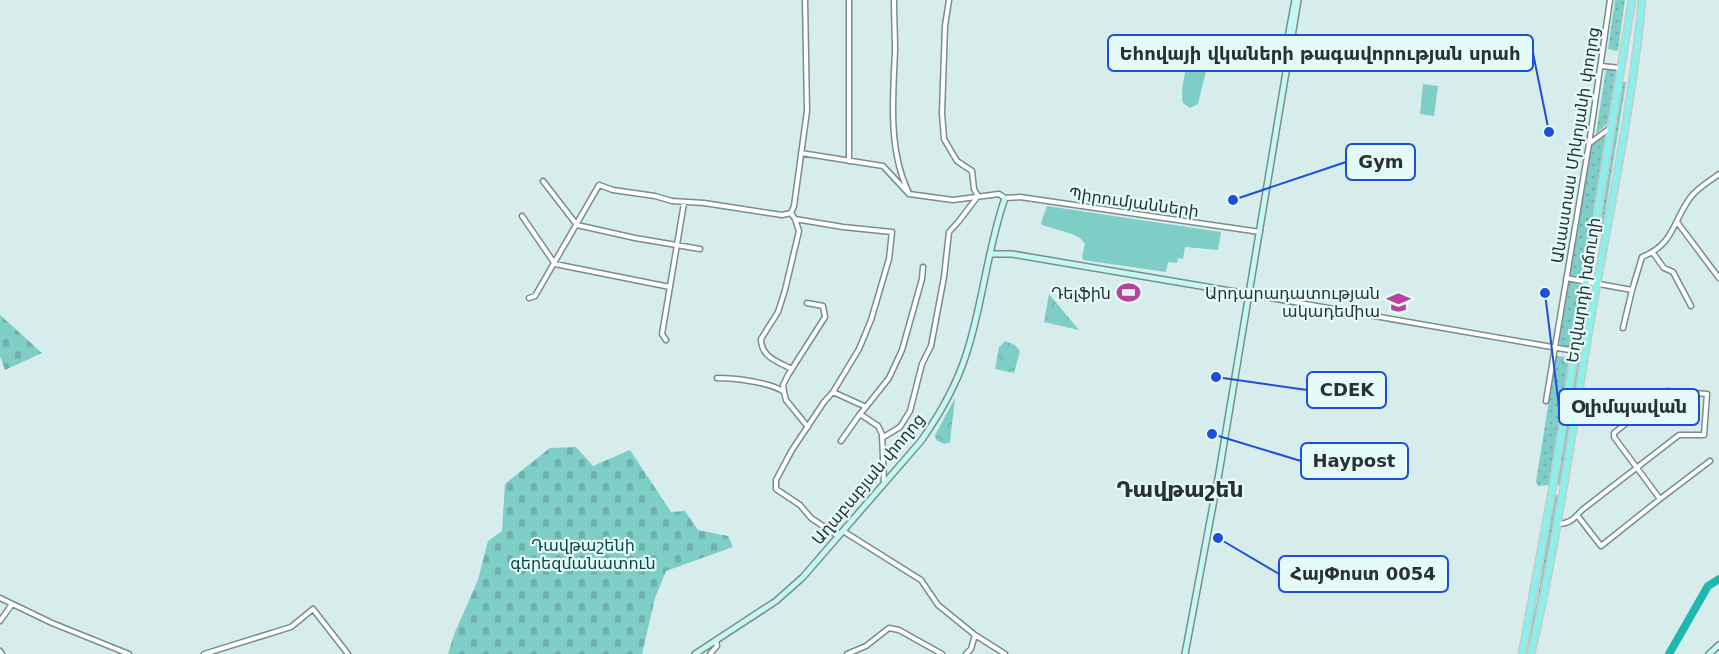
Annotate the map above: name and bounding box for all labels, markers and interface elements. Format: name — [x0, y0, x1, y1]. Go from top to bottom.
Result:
street label: Անաստաս Միկոյանի փողոց — [1547, 26, 1604, 265]
callout: Եհովայի վկաների թագավորության սրահ — [1108, 35, 1533, 71]
text: Եհովայի վկաների թագավորության սրահ — [1119, 43, 1521, 64]
callout: Gym — [1346, 144, 1415, 180]
text: Gym — [1358, 151, 1404, 172]
street label: Պիրումյանների — [1068, 184, 1200, 221]
street label: Եղվարդի խճուղի — [1563, 216, 1604, 364]
sports icon: Դելֆին — [1116, 280, 1142, 306]
place label: Դելֆին — [1051, 284, 1111, 303]
place label: Արդարադատության ակադեմիա — [1205, 284, 1380, 321]
school or university icon: Արդարադատության ակադեմիա — [1385, 289, 1411, 315]
callout: CDEK — [1307, 372, 1386, 408]
text: CDEK — [1320, 379, 1375, 400]
callout: Օլիմպավան — [1559, 389, 1699, 425]
text: Օլիմպավան — [1571, 396, 1687, 417]
street label: Աղաբաբյան փողոց — [808, 410, 929, 549]
callout: Haypost — [1301, 443, 1408, 479]
text: Haypost — [1313, 450, 1396, 471]
district label: Դավթաշեն — [1116, 477, 1244, 502]
park label: Դավթաշենի գերեզմանատուն — [510, 536, 656, 573]
callout: ՀայՓոստ 0054 — [1279, 556, 1448, 592]
text: ՀայՓոստ 0054 — [1290, 563, 1436, 584]

